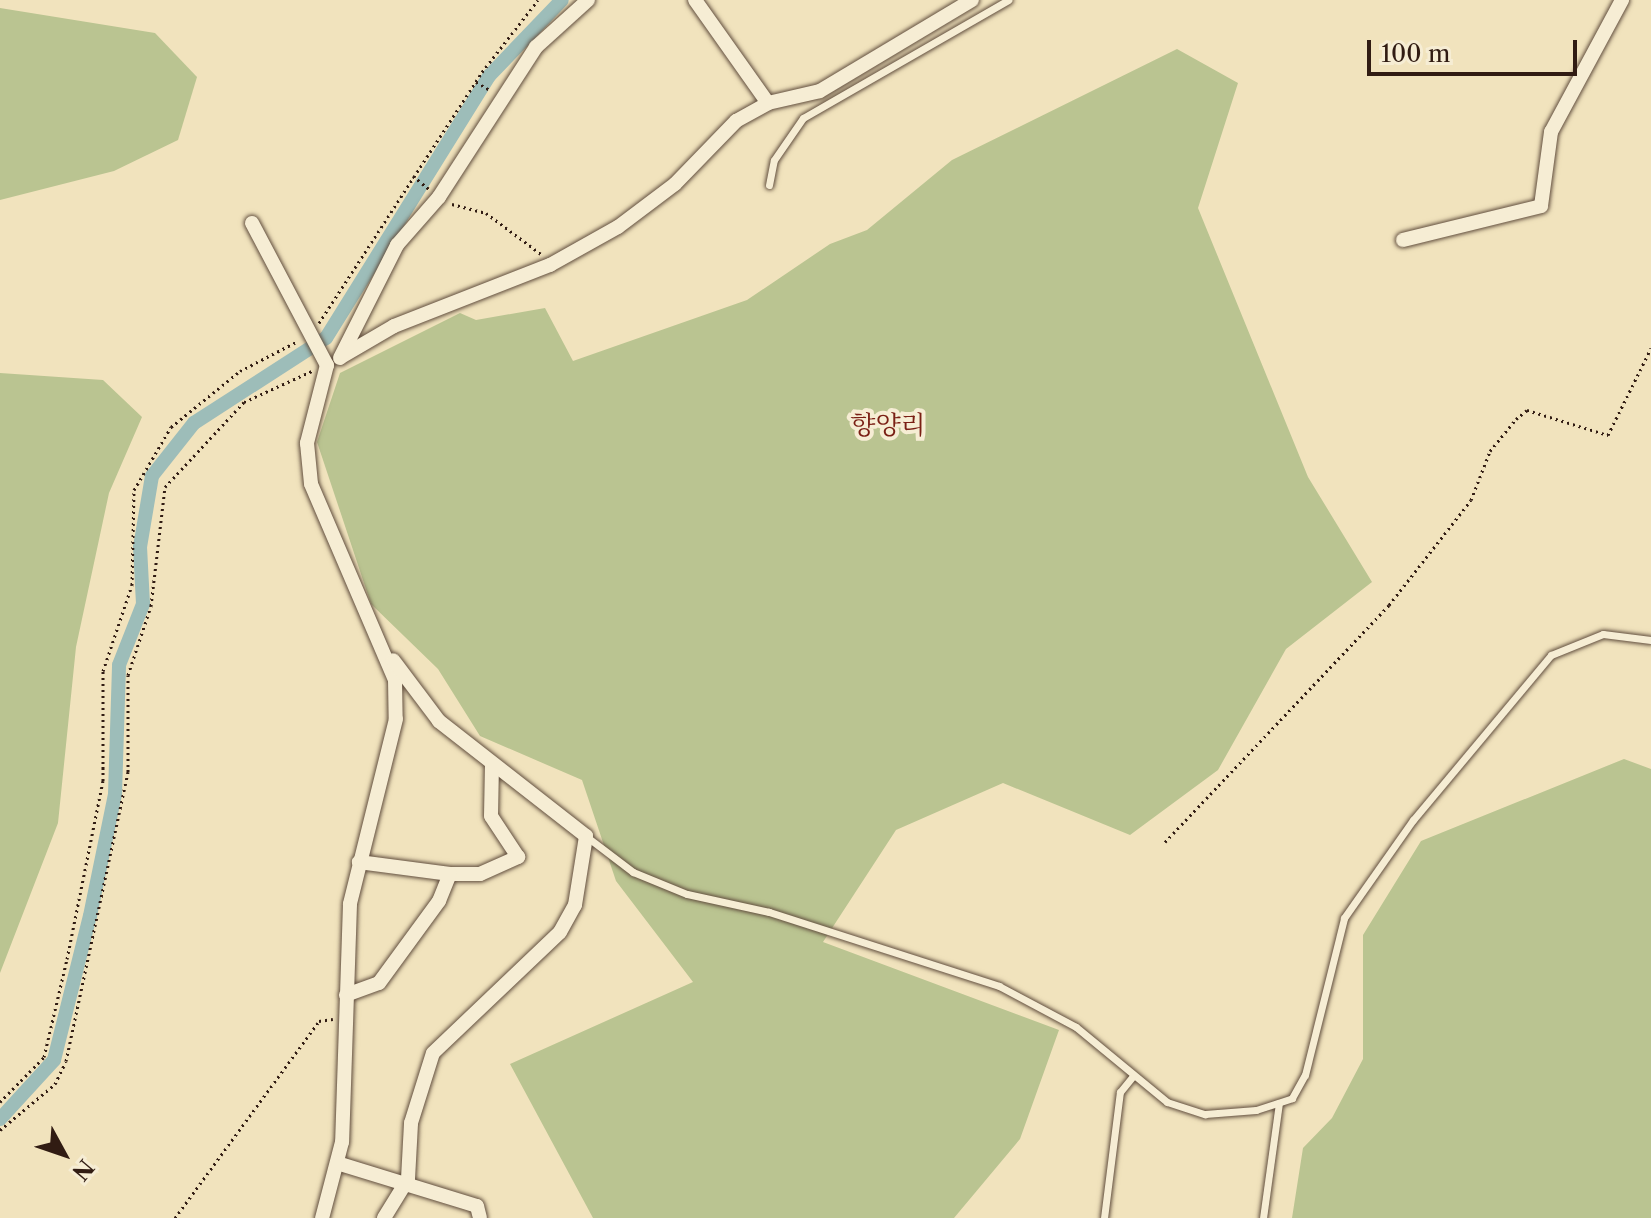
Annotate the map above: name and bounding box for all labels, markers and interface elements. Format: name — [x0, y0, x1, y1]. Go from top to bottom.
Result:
scale bar — [1371, 24, 1581, 74]
text: 100 m — [1381, 39, 1450, 68]
district label: 향양리 — [850, 410, 926, 442]
north arrow — [24, 1114, 104, 1194]
text: N — [66, 1154, 99, 1186]

